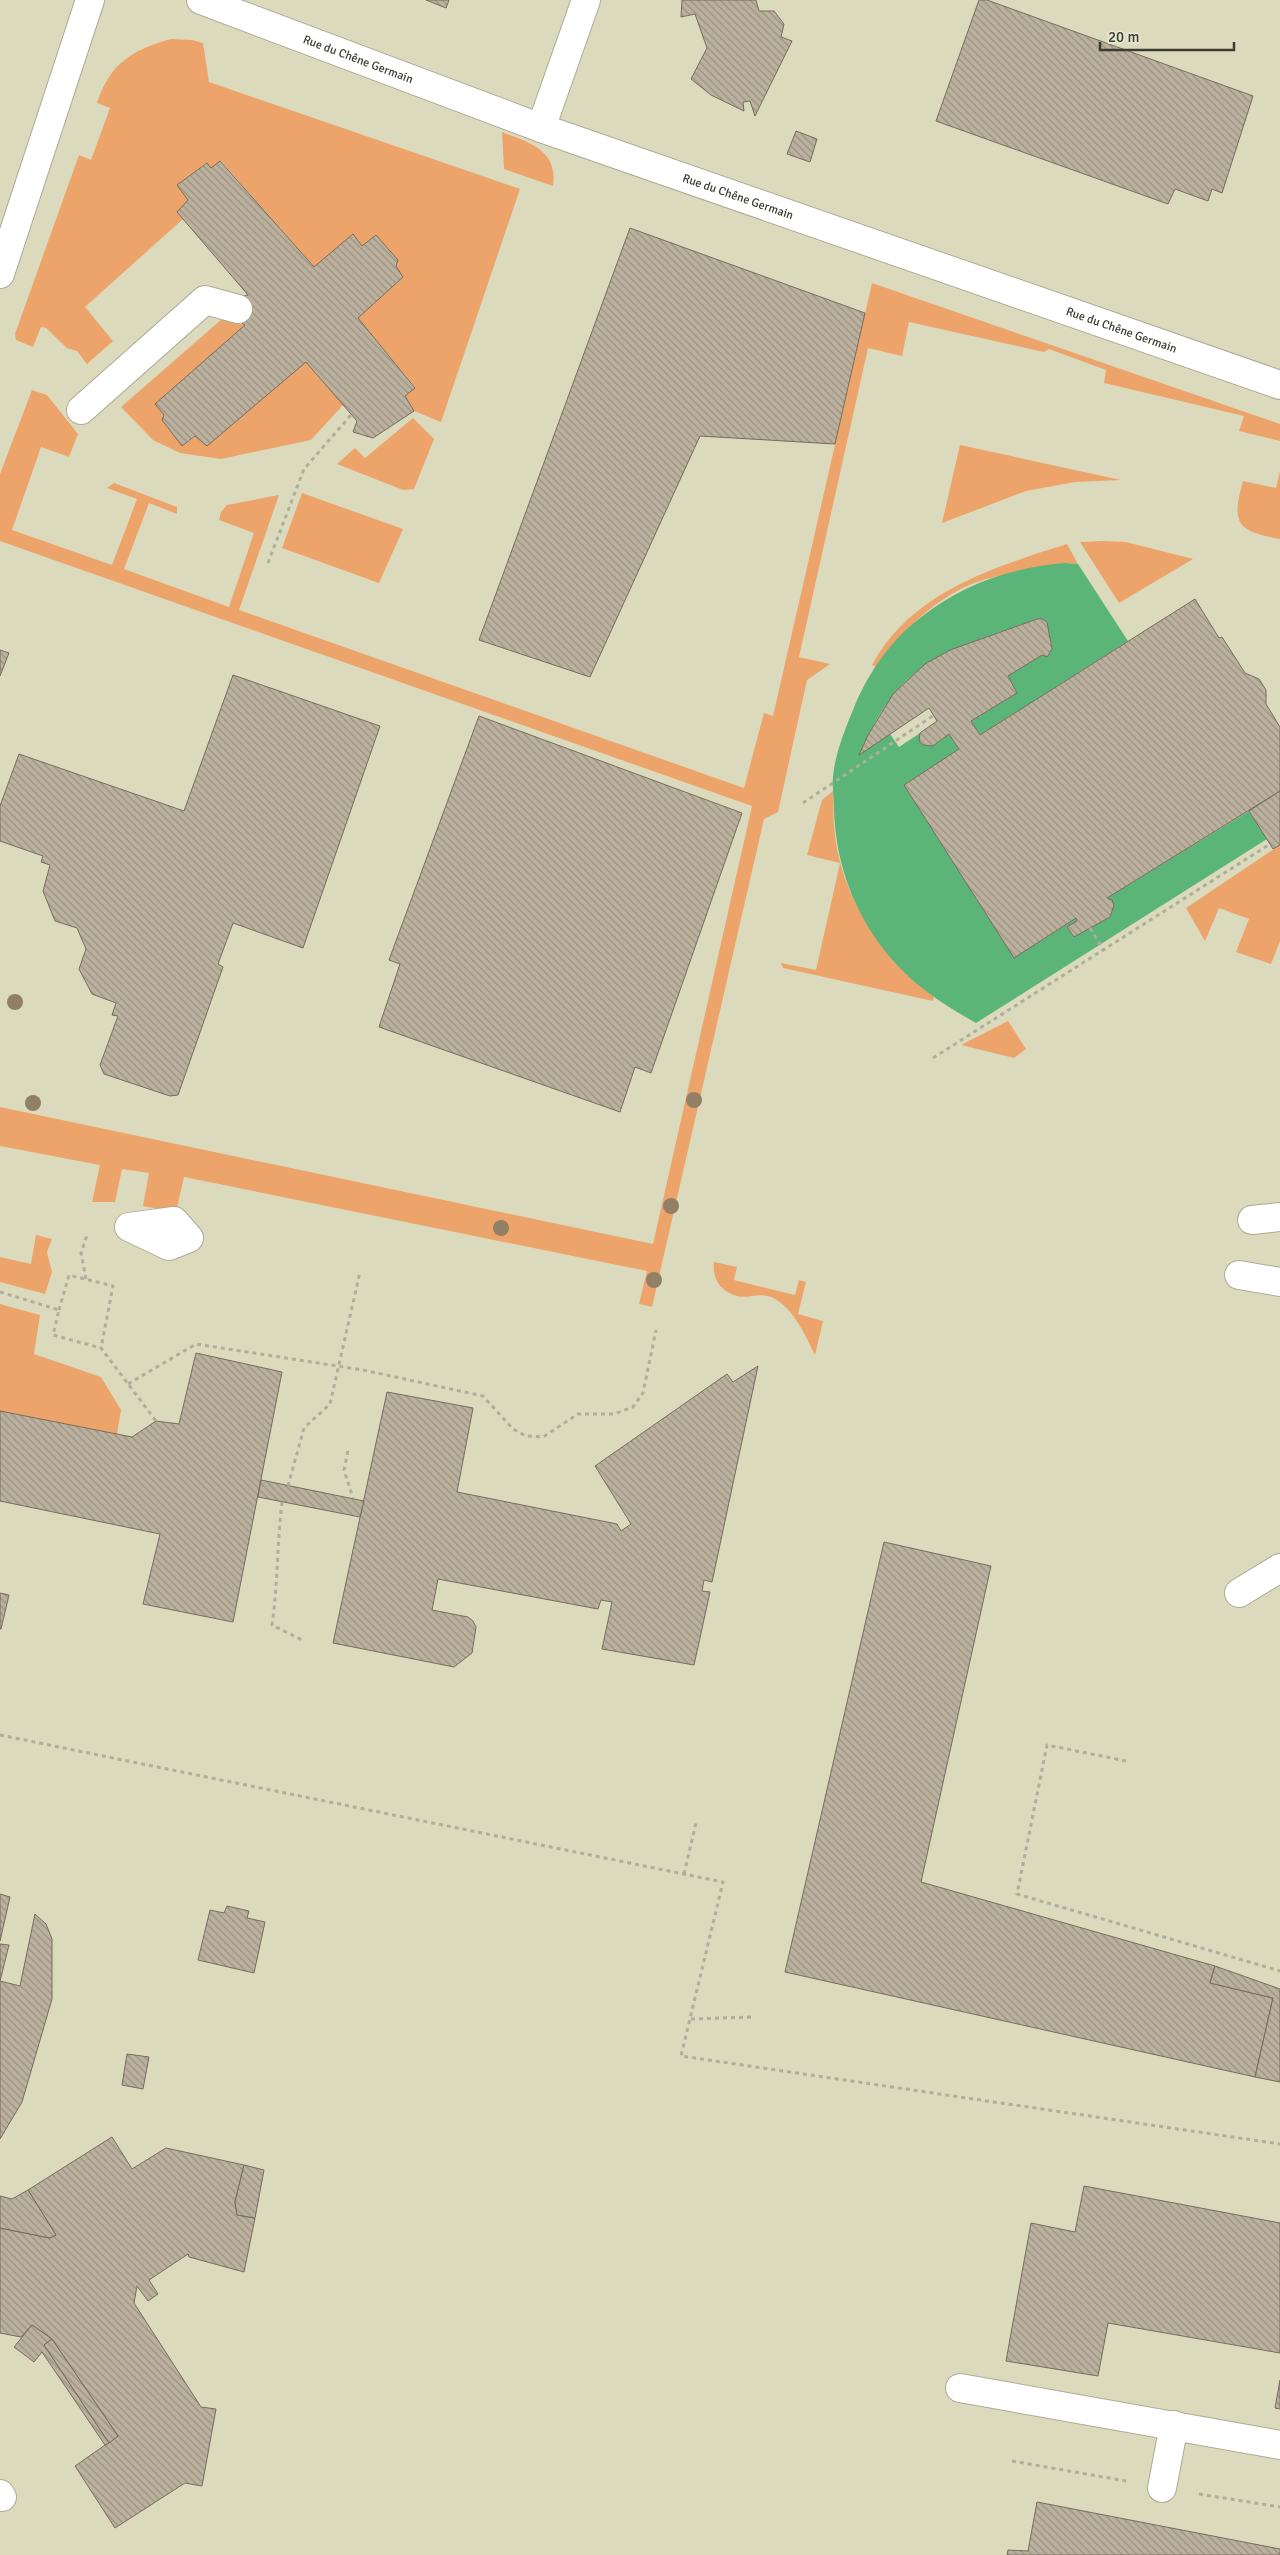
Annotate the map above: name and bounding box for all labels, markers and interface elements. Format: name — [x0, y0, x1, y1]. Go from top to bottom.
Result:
scale bar — [1100, 20, 1234, 52]
text: 20 m — [1108, 28, 1139, 46]
street label: Rue du Chêne Germain — [301, 32, 415, 87]
street label: Rue du Chêne Germain — [681, 170, 796, 223]
street label: Rue du Chêne Germain — [1064, 304, 1179, 356]

